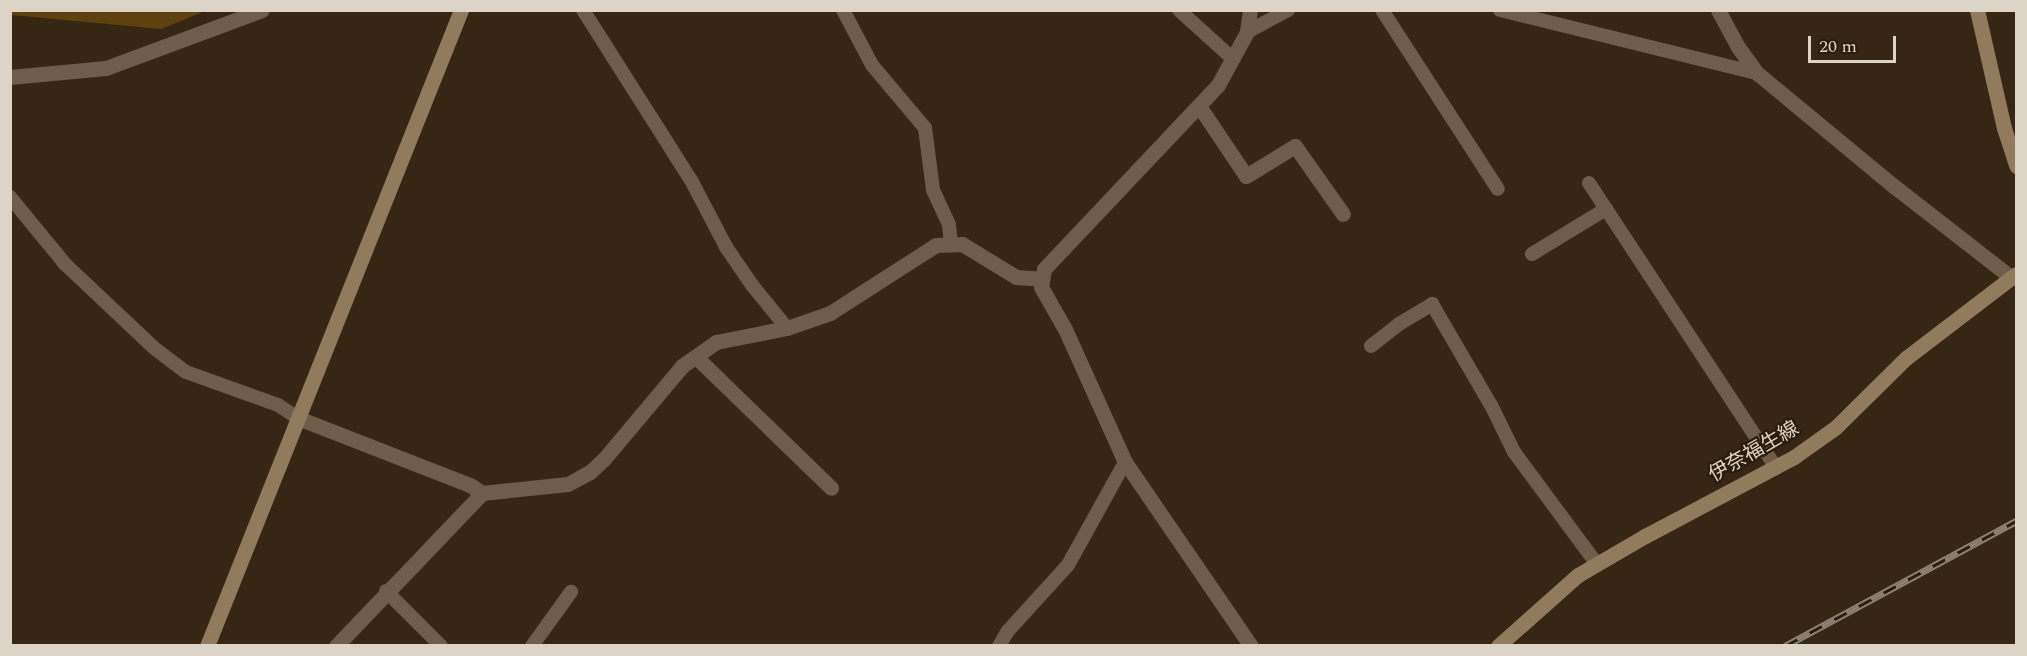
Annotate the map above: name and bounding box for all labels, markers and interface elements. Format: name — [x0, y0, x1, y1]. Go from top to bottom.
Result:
scale bar — [1811, 24, 1900, 62]
text: 20 m — [1819, 33, 1857, 60]
street label: 伊奈福生線 — [1705, 417, 1803, 487]

